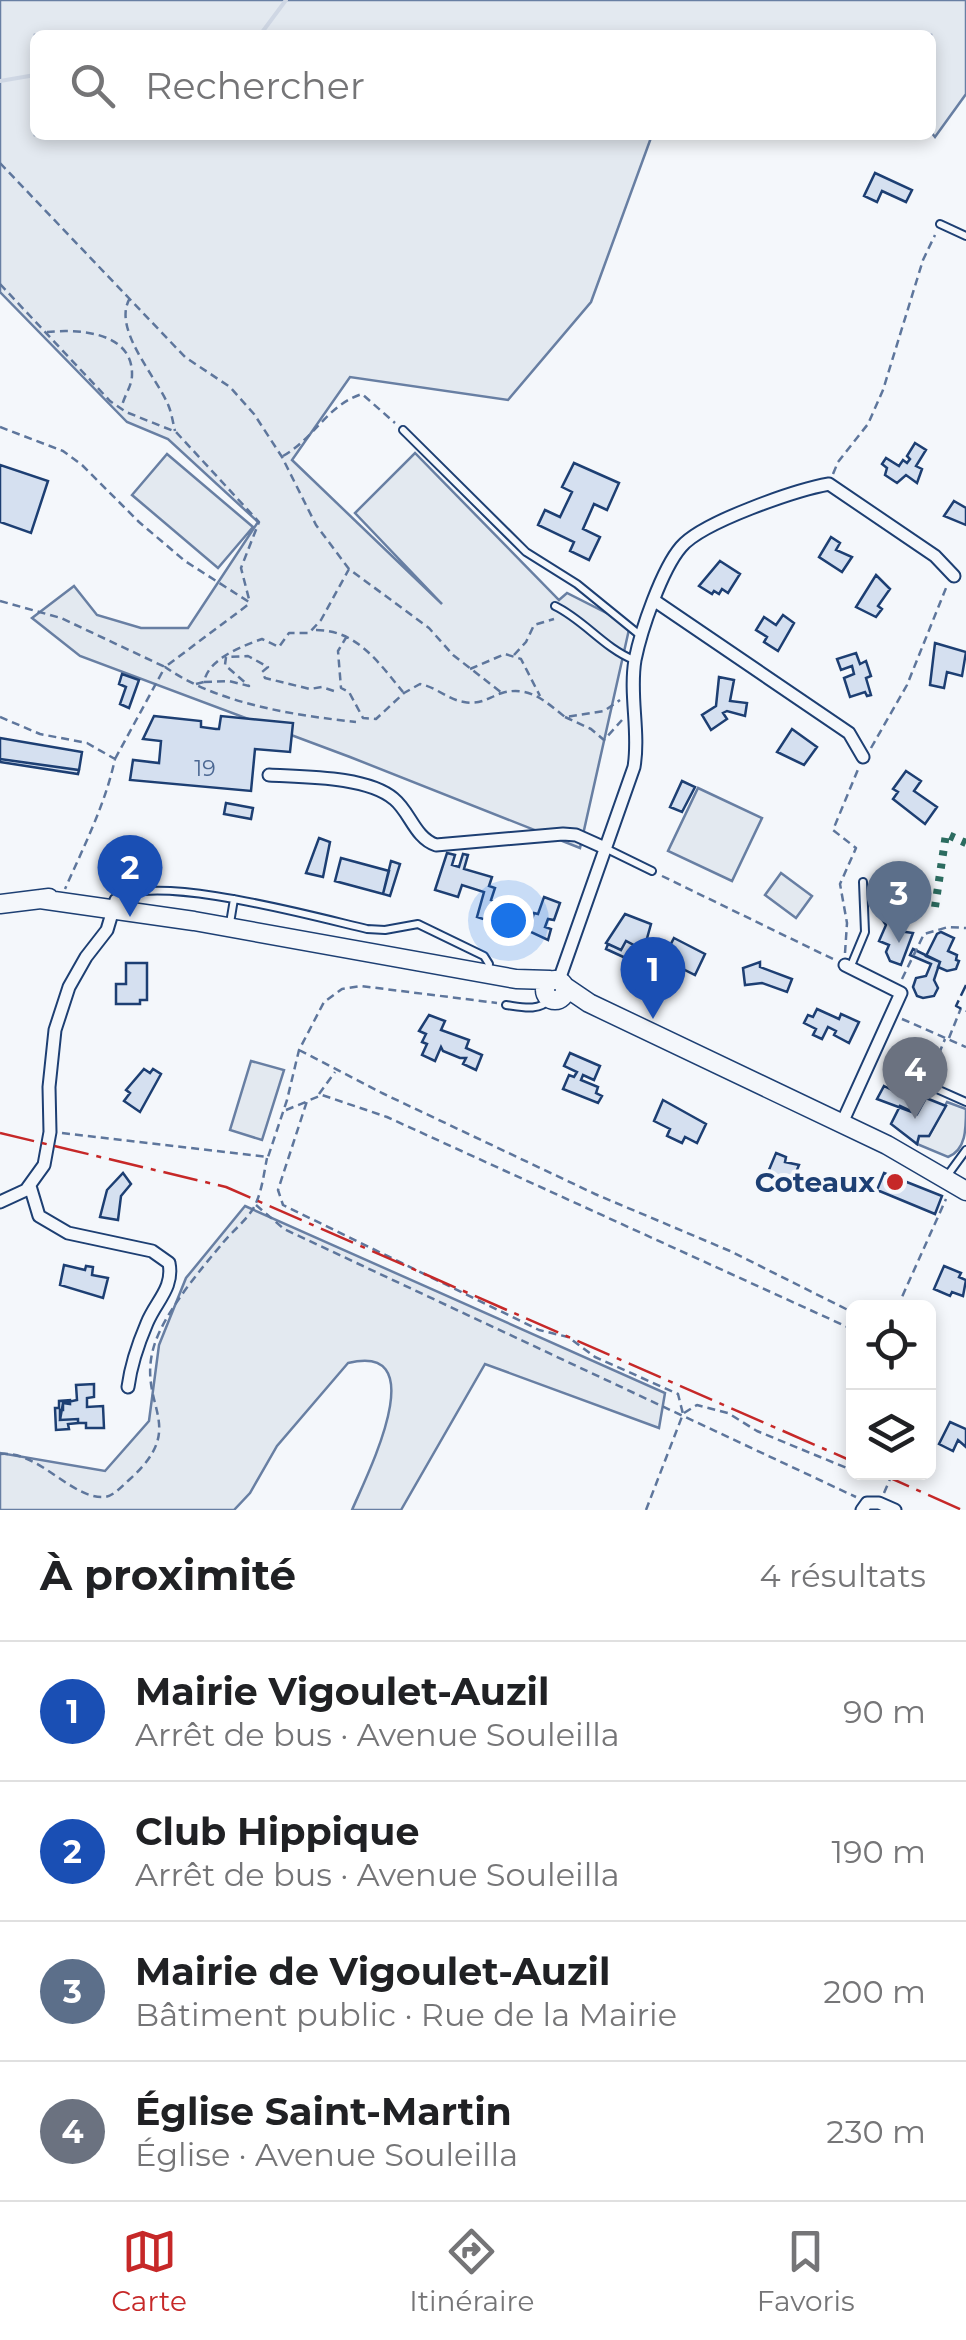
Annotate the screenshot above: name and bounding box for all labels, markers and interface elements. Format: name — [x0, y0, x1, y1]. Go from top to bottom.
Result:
search box — [30, 30, 936, 140]
icon: search — [65, 58, 120, 113]
text: Rechercher — [145, 62, 365, 109]
house number: 19 — [194, 755, 216, 782]
pin: 2 — [98, 834, 162, 917]
pin: 3 — [866, 860, 932, 943]
your location — [483, 895, 534, 946]
pin: 1 — [620, 936, 686, 1019]
pin: 4 — [882, 1036, 948, 1119]
place label: Coteaux — [755, 1165, 875, 1199]
marker: Coteaux — [884, 1171, 906, 1193]
map controls — [846, 1300, 936, 1480]
button: locate — [846, 1300, 936, 1390]
button: layers — [846, 1390, 936, 1480]
text: À proximité — [40, 1549, 296, 1601]
text: 4 résultats — [759, 1556, 926, 1595]
text: Mairie Vigoulet-Auzil — [135, 1668, 549, 1715]
text: 1 — [66, 1692, 79, 1731]
text: 90 m — [843, 1692, 926, 1731]
text: Arrêt de bus · Avenue Souleilla — [135, 1715, 620, 1754]
text: Club Hippique — [135, 1808, 419, 1855]
text: 2 — [63, 1832, 82, 1871]
text: 190 m — [831, 1832, 926, 1871]
text: Arrêt de bus · Avenue Souleilla — [135, 1855, 620, 1894]
text: Mairie de Vigoulet-Auzil — [135, 1948, 611, 1995]
text: 3 — [63, 1972, 82, 2011]
text: 200 m — [823, 1972, 926, 2011]
text: Bâtiment public · Rue de la Mairie — [135, 1995, 677, 2034]
text: Église Saint-Martin — [135, 2088, 512, 2135]
text: 4 — [61, 2112, 84, 2151]
text: 230 m — [826, 2112, 926, 2151]
text: Église · Avenue Souleilla — [135, 2135, 518, 2174]
tab: Carte — [111, 2224, 187, 2318]
tab: Itinéraire — [409, 2224, 534, 2318]
tab: Favoris — [757, 2224, 855, 2318]

